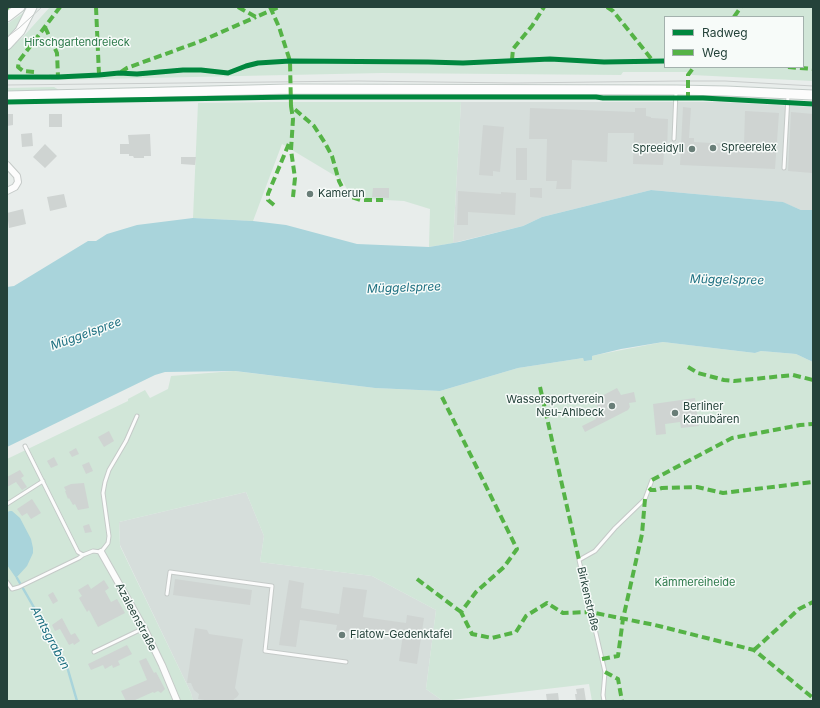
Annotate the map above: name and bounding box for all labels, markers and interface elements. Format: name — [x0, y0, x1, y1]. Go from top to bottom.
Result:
legend — [664, 16, 804, 68]
text: Radweg — [702, 25, 748, 40]
park label: Hirschgartendreieck — [24, 36, 130, 50]
text: Weg — [702, 45, 728, 60]
place label: Spreerelex — [721, 141, 777, 155]
place label: Spreeidyll — [632, 142, 684, 156]
marker: Spreerelex — [708, 143, 718, 153]
marker: Spreeidyll — [687, 144, 697, 154]
place label: Kamerun — [318, 187, 365, 201]
marker: Kamerun — [305, 189, 315, 199]
water label: Müggelspree — [690, 272, 764, 288]
water label: Müggelspree — [367, 280, 441, 296]
water label: Müggelspree — [49, 315, 123, 353]
place label: Wassersportverein Neu-Ahlbeck — [506, 393, 604, 419]
place label: Berliner Kanubären — [683, 400, 739, 426]
marker: Wassersportverein Neu-Ahlbeck — [607, 401, 617, 411]
marker: Berliner Kanubären — [670, 408, 680, 418]
street label: Birkenstraße — [574, 565, 602, 633]
park label: Kämmereiheide — [654, 576, 736, 590]
street label: Azaleenstraße — [113, 581, 159, 653]
water label: Amtsgraben — [27, 604, 73, 672]
place label: Flatow-Gedenktafel — [350, 628, 452, 642]
marker: Flatow-Gedenktafel — [337, 630, 347, 640]

